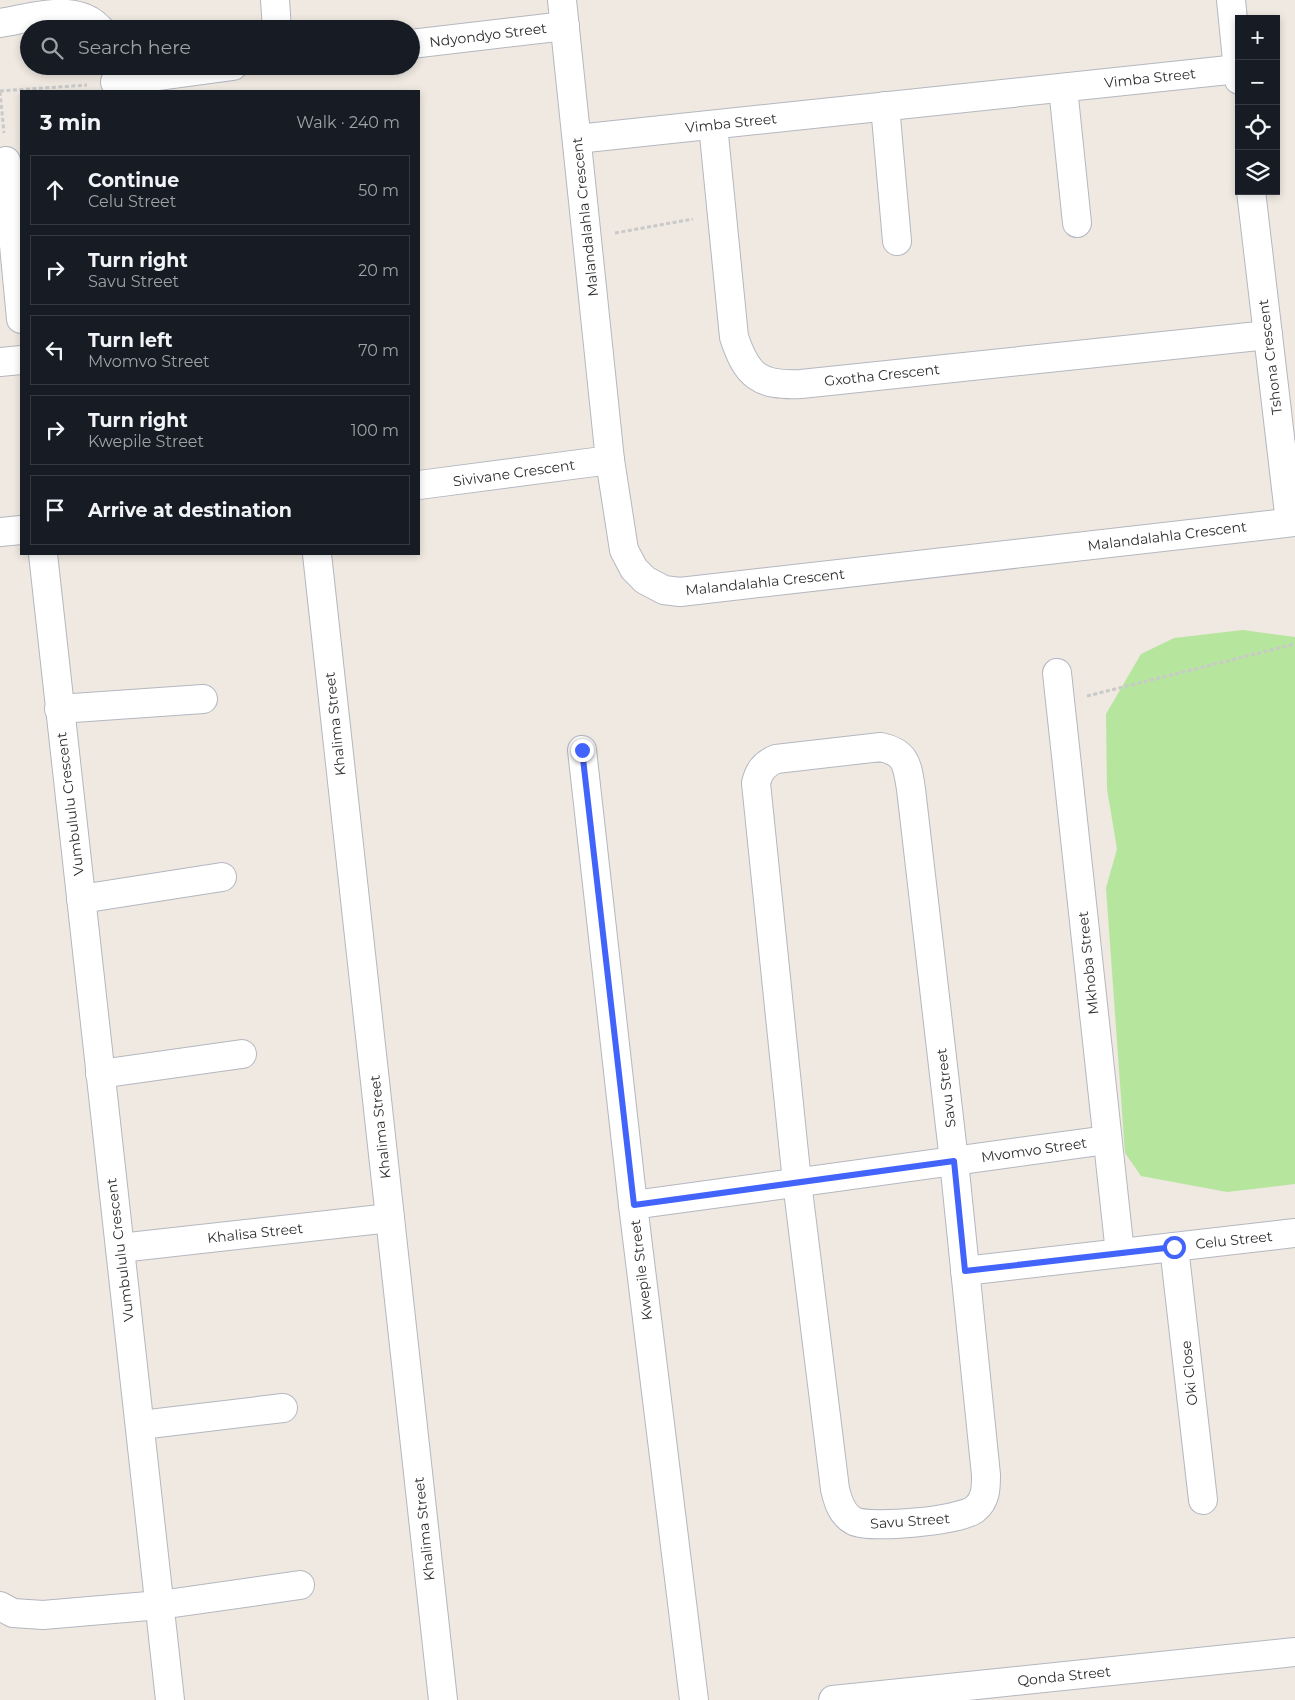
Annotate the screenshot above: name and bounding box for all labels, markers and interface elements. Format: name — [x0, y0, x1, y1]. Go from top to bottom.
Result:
map controls — [1235, 15, 1280, 195]
button: + — [1235, 15, 1280, 60]
street label: Ndyondyo Street — [428, 19, 548, 51]
search box — [20, 20, 420, 75]
icon: search — [38, 34, 66, 62]
text: Search here — [78, 36, 191, 59]
button: − — [1235, 60, 1280, 105]
street label: Vimba Street — [1103, 64, 1197, 92]
button: locate — [1235, 105, 1280, 150]
street label: Vimba Street — [684, 109, 778, 137]
text: 3 min — [40, 110, 101, 135]
text: Walk · 240 m — [296, 113, 400, 132]
street label: Malandalahla Crescent — [568, 136, 602, 298]
button: layers — [1235, 150, 1280, 195]
text: Continue — [88, 169, 179, 192]
icon: ahead — [41, 176, 69, 204]
text: 50 m — [358, 181, 399, 200]
text: Celu Street — [88, 192, 176, 211]
text: Turn right — [88, 249, 188, 272]
icon: right — [41, 256, 69, 284]
text: 20 m — [358, 261, 399, 280]
text: Savu Street — [88, 272, 179, 291]
street label: Tshona Crescent — [1254, 298, 1286, 416]
text: Turn left — [88, 329, 173, 352]
icon: left — [41, 336, 69, 364]
text: 70 m — [358, 341, 399, 360]
text: Mvomvo Street — [88, 352, 210, 371]
street label: Gxotha Crescent — [823, 360, 941, 390]
text: Turn right — [88, 409, 188, 432]
icon: right — [41, 416, 69, 444]
text: 100 m — [351, 421, 399, 440]
text: Kwepile Street — [88, 432, 204, 451]
street label: Sivivane Crescent — [452, 455, 576, 490]
icon: arrive — [41, 496, 69, 524]
text: Arrive at destination — [88, 499, 292, 522]
street label: Malandalahla Crescent — [1086, 517, 1248, 555]
street label: Malandalahla Crescent — [684, 565, 846, 599]
street label: Khalima Street — [321, 671, 349, 777]
street label: Vumbululu Crescent — [52, 731, 88, 877]
route end — [571, 739, 594, 762]
street label: Mkhoba Street — [1074, 910, 1102, 1016]
street label: Savu Street — [932, 1047, 960, 1129]
street label: Khalima Street — [366, 1074, 394, 1180]
street label: Mvomvo Street — [980, 1134, 1088, 1166]
street label: Vumbululu Crescent — [102, 1177, 138, 1323]
street label: Kwepile Street — [626, 1218, 656, 1321]
street label: Khalisa Street — [206, 1219, 304, 1247]
street label: Celu Street — [1195, 1227, 1274, 1253]
route start — [1163, 1236, 1186, 1259]
street label: Oki Close — [1177, 1340, 1201, 1406]
street label: Khalima Street — [410, 1476, 438, 1582]
street label: Savu Street — [870, 1509, 951, 1533]
street label: Qonda Street — [1016, 1662, 1112, 1690]

